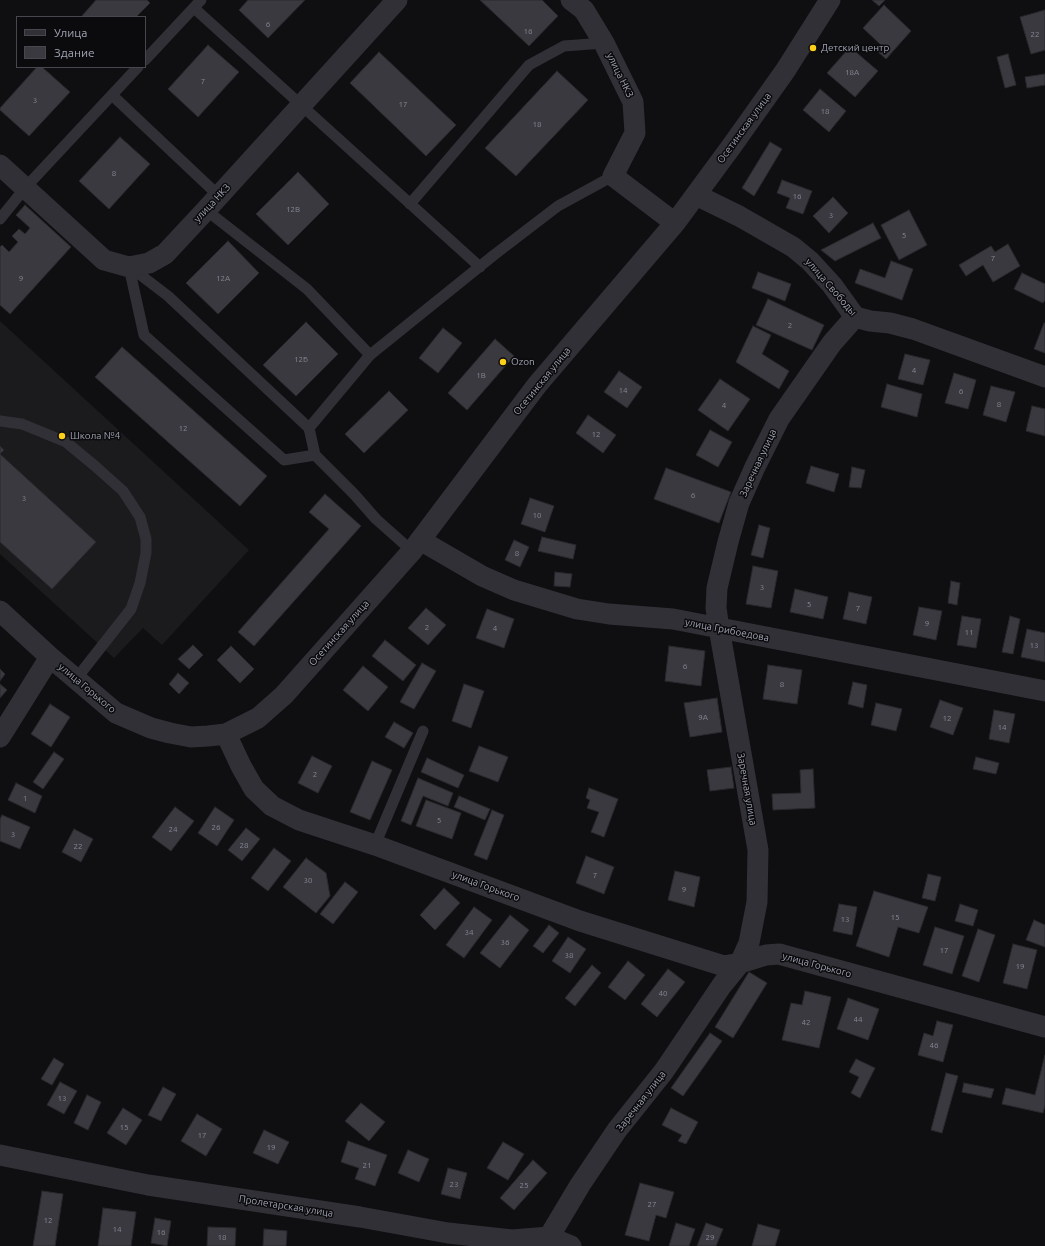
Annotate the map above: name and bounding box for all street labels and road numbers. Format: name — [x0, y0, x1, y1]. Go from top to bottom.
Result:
street label: улица НКЗ — [604, 51, 636, 99]
street label: Осетинская улица — [714, 90, 774, 166]
street label: улица НКЗ — [191, 181, 233, 225]
street label: улица Свободы — [803, 256, 859, 318]
street label: Осетинская улица — [511, 345, 573, 417]
street label: Заречная улица — [737, 427, 779, 499]
street label: Осетинская улица — [306, 598, 372, 668]
street label: улица Грибоедова — [684, 616, 770, 644]
street label: улица Горького — [56, 661, 118, 715]
street label: Заречная улица — [735, 752, 759, 826]
street label: улица Горького — [450, 868, 522, 904]
street label: улица Горького — [781, 950, 853, 980]
street label: Заречная улица — [614, 1068, 668, 1134]
street label: Пролетарская улица — [238, 1193, 334, 1219]

